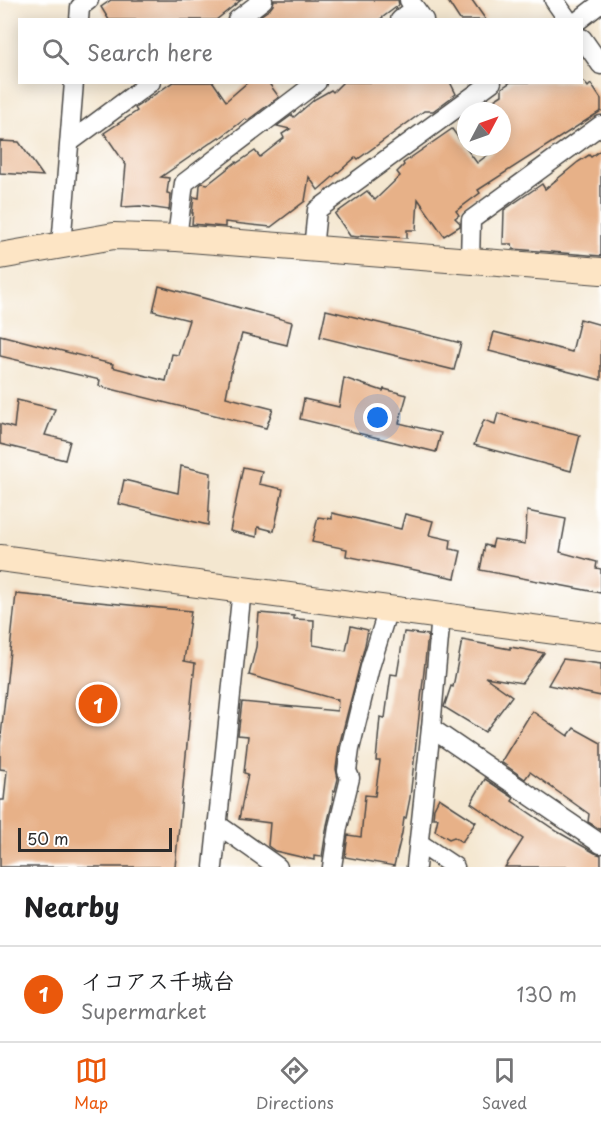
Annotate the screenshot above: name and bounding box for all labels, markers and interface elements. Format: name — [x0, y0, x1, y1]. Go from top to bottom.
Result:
search box — [18, 18, 583, 84]
icon: search — [39, 35, 72, 68]
text: Search here — [87, 35, 213, 68]
north arrow — [457, 102, 511, 156]
your location — [363, 403, 392, 432]
pin: 1 — [78, 682, 118, 726]
scale bar — [18, 825, 172, 852]
text: 50 m — [27, 826, 68, 850]
text: Nearby — [24, 887, 119, 926]
text: イコアス千城台 — [81, 963, 235, 996]
text: 1 — [39, 979, 48, 1009]
text: 130 m — [517, 979, 577, 1009]
text: Supermarket — [81, 996, 207, 1026]
tab: Map — [74, 1054, 108, 1114]
tab: Directions — [256, 1054, 334, 1114]
tab: Saved — [482, 1054, 527, 1114]

